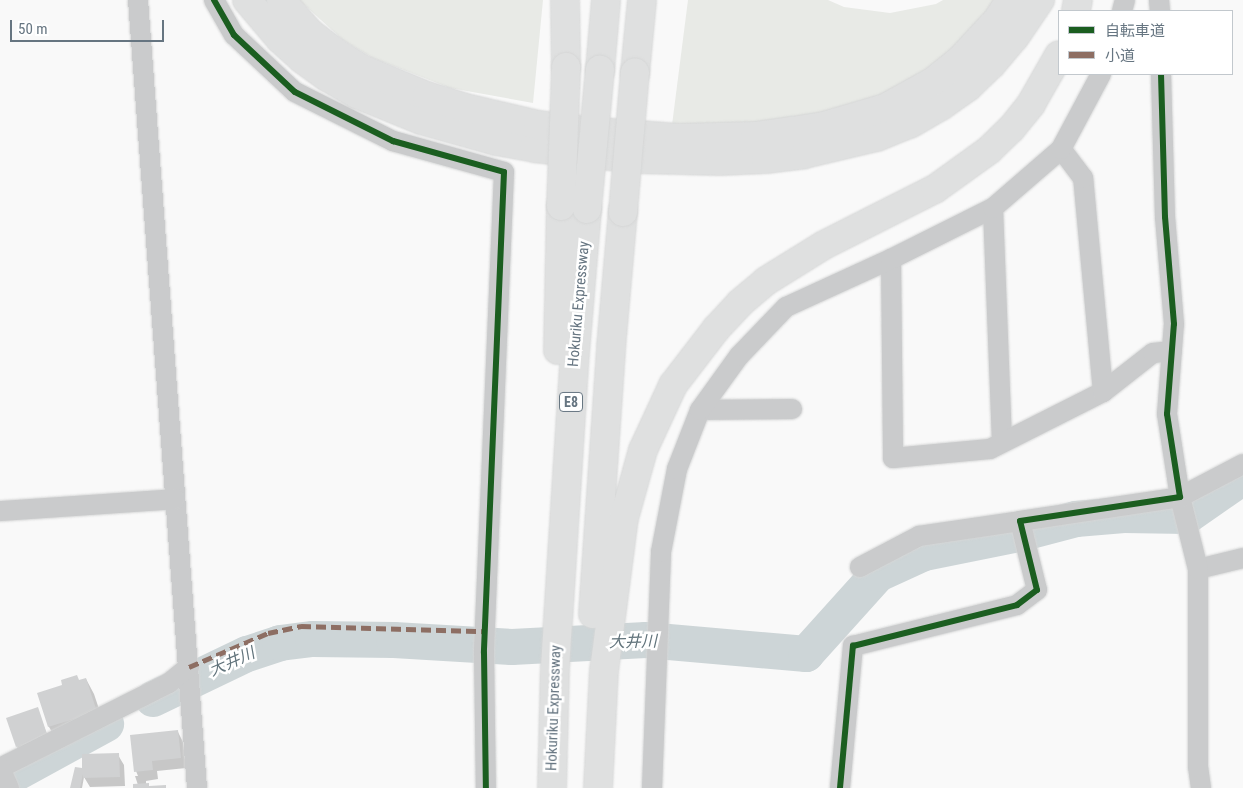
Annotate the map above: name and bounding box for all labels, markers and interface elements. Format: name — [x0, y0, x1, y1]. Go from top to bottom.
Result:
scale bar — [12, 10, 166, 42]
legend — [1058, 10, 1233, 75]
text: 50 m — [18, 20, 48, 38]
text: 自転車道 — [1105, 22, 1165, 40]
text: 小道 — [1105, 47, 1135, 65]
street label: Hokuriku Expressway — [565, 240, 593, 368]
road number: E8 — [558, 391, 584, 414]
water label: 大井川 — [609, 632, 657, 652]
water label: 大井川 — [206, 643, 258, 681]
street label: Hokuriku Expressway — [543, 645, 565, 771]

